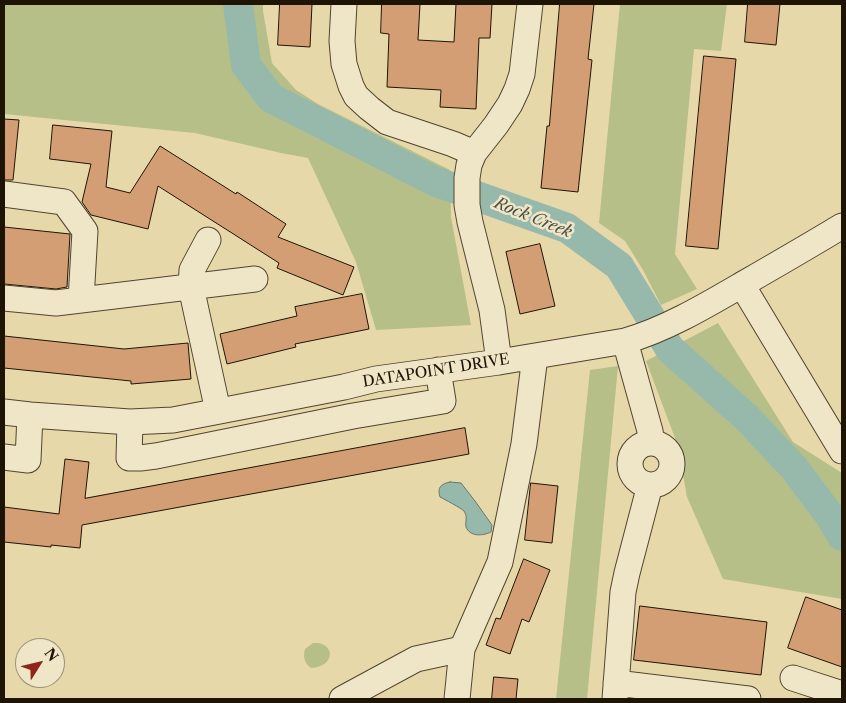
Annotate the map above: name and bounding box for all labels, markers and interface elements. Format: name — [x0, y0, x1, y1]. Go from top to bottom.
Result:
water label: Rock Creek — [492, 194, 574, 242]
street label: DATAPOINT DRIVE — [361, 351, 511, 391]
north arrow — [15, 638, 65, 688]
text: N — [40, 645, 62, 665]

